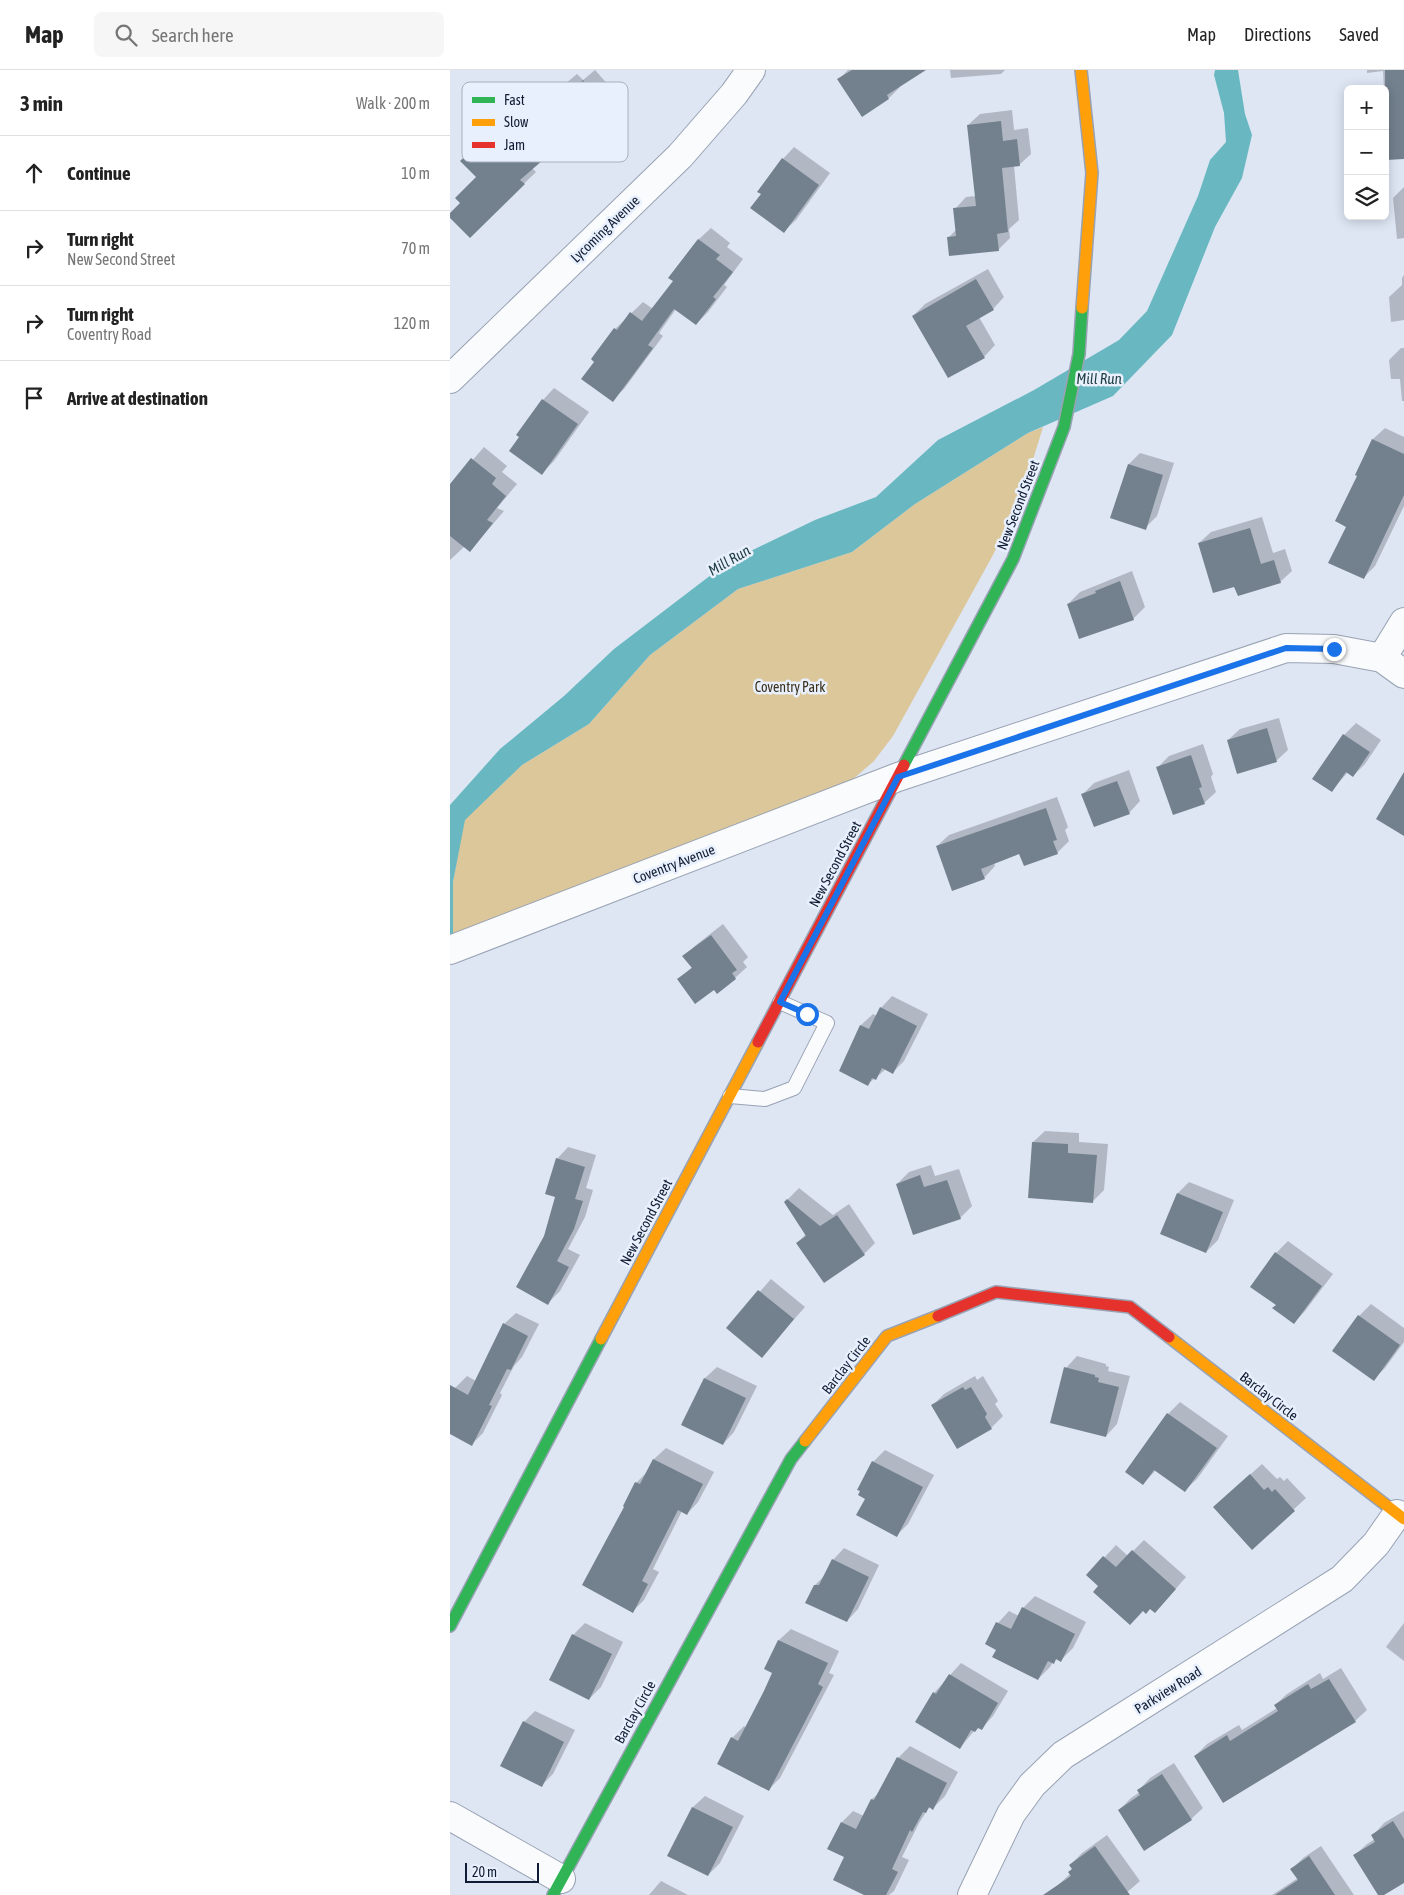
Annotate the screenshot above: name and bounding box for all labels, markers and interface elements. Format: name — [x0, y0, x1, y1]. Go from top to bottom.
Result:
search box — [94, 12, 444, 57]
text: Map — [25, 21, 64, 48]
icon: search — [112, 21, 140, 49]
text: Search here — [152, 24, 234, 46]
text: Map — [1187, 24, 1216, 45]
text: Directions — [1244, 24, 1311, 45]
text: Saved — [1339, 24, 1379, 45]
legend — [462, 82, 628, 162]
map controls — [1344, 85, 1389, 220]
button: + — [1344, 85, 1389, 130]
text: 3 min — [20, 91, 63, 115]
text: Fast — [504, 92, 525, 108]
text: Walk · 200 m — [356, 94, 430, 112]
text: Slow — [504, 114, 529, 130]
button: − — [1344, 130, 1389, 175]
text: Jam — [504, 137, 525, 153]
icon: ahead — [20, 159, 48, 187]
text: Continue — [67, 162, 131, 184]
text: 10 m — [401, 164, 430, 182]
button: layers — [1344, 175, 1389, 220]
street label: Lycoming Avenue — [567, 192, 643, 266]
text: Turn right — [67, 228, 134, 250]
icon: right — [20, 234, 48, 262]
text: 70 m — [401, 239, 430, 257]
text: New Second Street — [67, 250, 175, 268]
text: Turn right — [67, 303, 134, 325]
icon: right — [20, 309, 48, 337]
text: 120 m — [394, 314, 430, 332]
text: Coventry Road — [67, 325, 152, 343]
water label: Mill Run — [1076, 370, 1122, 387]
icon: arrive — [20, 384, 48, 412]
text: Arrive at destination — [67, 387, 208, 409]
street label: New Second Street — [994, 458, 1042, 552]
water label: Mill Run — [705, 541, 753, 579]
route end — [1323, 638, 1346, 661]
park label: Coventry Park — [755, 679, 825, 695]
street label: New Second Street — [806, 818, 864, 910]
street label: Coventry Avenue — [631, 841, 717, 887]
route start — [796, 1003, 819, 1026]
street label: New Second Street — [617, 1176, 675, 1268]
street label: Barclay Circle — [818, 1333, 874, 1397]
street label: Barclay Circle — [1237, 1368, 1301, 1424]
street label: Parkview Road — [1132, 1663, 1204, 1717]
street label: Barclay Circle — [611, 1678, 659, 1746]
scale bar — [465, 1860, 539, 1883]
text: 20 m — [472, 1864, 497, 1880]

